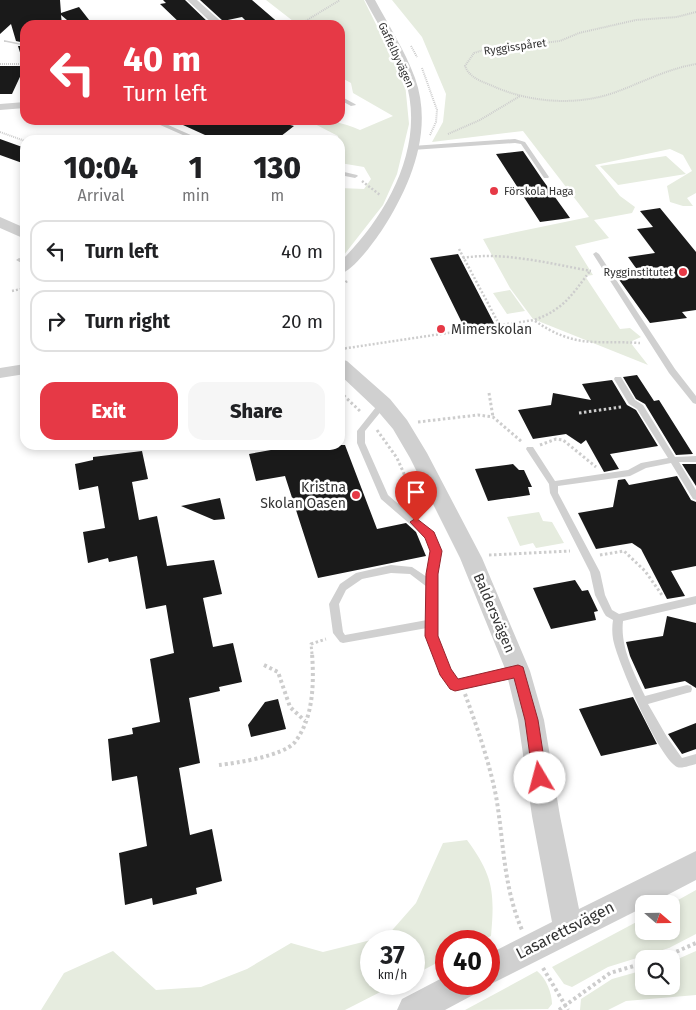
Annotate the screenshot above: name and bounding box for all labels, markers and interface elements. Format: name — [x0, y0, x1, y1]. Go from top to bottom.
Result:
street label: Gaffelbyvägen — [375, 20, 417, 90]
street label: Ryggisspåret — [483, 36, 547, 58]
text: 40 m — [123, 38, 201, 80]
icon: left — [40, 40, 105, 105]
text: Turn left — [123, 80, 207, 107]
text: 10:04 — [64, 150, 138, 186]
text: 1 — [189, 150, 203, 186]
text: 130 — [253, 150, 301, 186]
marker: Förskola Haga — [488, 185, 500, 197]
place label: Förskola Haga — [504, 185, 574, 198]
text: Arrival — [78, 186, 124, 205]
text: min — [182, 186, 210, 205]
text: m — [270, 186, 284, 205]
icon: left — [42, 237, 70, 265]
text: Turn left — [85, 240, 159, 263]
text: 40 m — [281, 240, 323, 263]
place label: Rygginstitutet — [604, 266, 673, 279]
marker: Rygginstitutet — [677, 266, 689, 278]
icon: right — [42, 307, 70, 335]
text: Turn right — [85, 310, 170, 333]
text: 20 m — [282, 310, 323, 333]
place label: Mimerskolan — [451, 321, 532, 338]
marker: Mimerskolan — [435, 323, 447, 335]
button: Exit — [40, 382, 178, 440]
button: Share — [188, 382, 325, 440]
pin — [395, 471, 437, 522]
icon: arrive — [402, 478, 430, 506]
place label: Kristna Skolan Oasen — [260, 479, 346, 512]
marker: Kristna Skolan Oasen — [350, 489, 362, 501]
street label: Baldersvägen — [470, 571, 518, 655]
position arrow — [513, 751, 565, 803]
north arrow — [635, 895, 680, 940]
map controls — [635, 895, 680, 995]
street label: Lasarettsvägen — [513, 897, 617, 963]
speed limit sign: 40 — [435, 930, 500, 995]
text: 37 — [380, 941, 405, 971]
button: search — [635, 950, 680, 995]
text: km/h — [378, 968, 407, 982]

